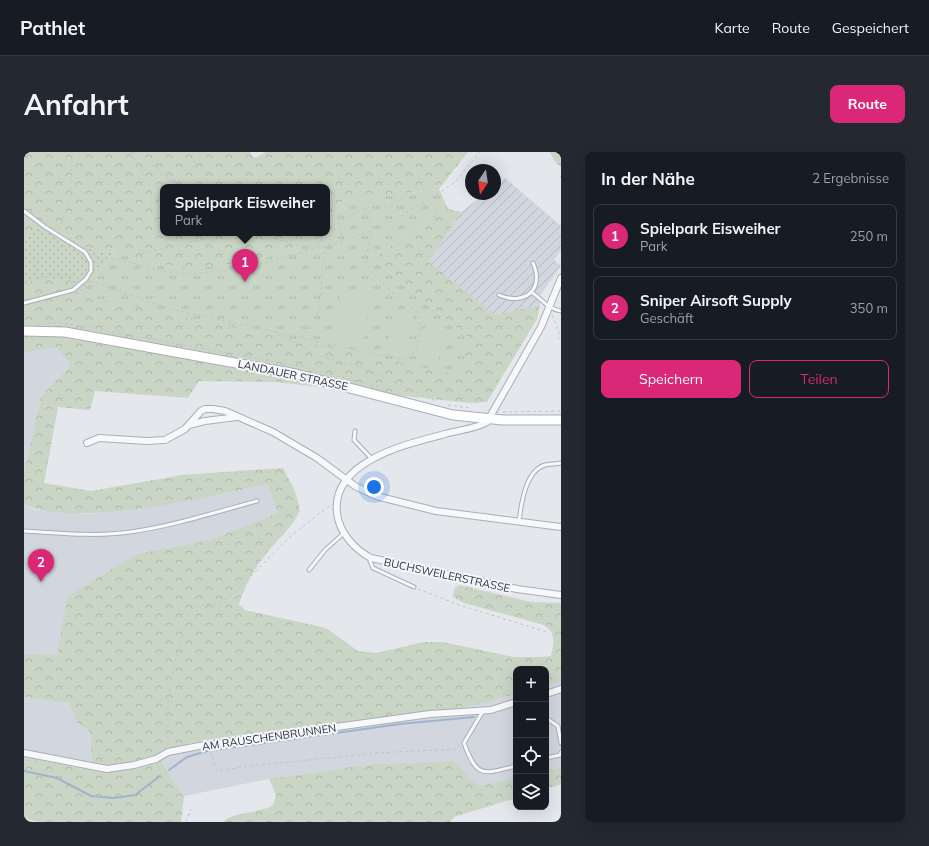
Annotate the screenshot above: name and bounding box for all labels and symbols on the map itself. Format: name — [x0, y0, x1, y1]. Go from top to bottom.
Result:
north arrow — [465, 164, 501, 200]
pin: 1 — [232, 249, 258, 282]
street label: LANDAUER STRASSE — [237, 356, 349, 394]
your location — [364, 477, 384, 497]
pin: 2 — [28, 549, 54, 582]
street label: BUCHSWEILERSTRASSE — [383, 555, 511, 595]
street label: AM RAUSCHENBRUNNEN — [201, 721, 337, 753]

